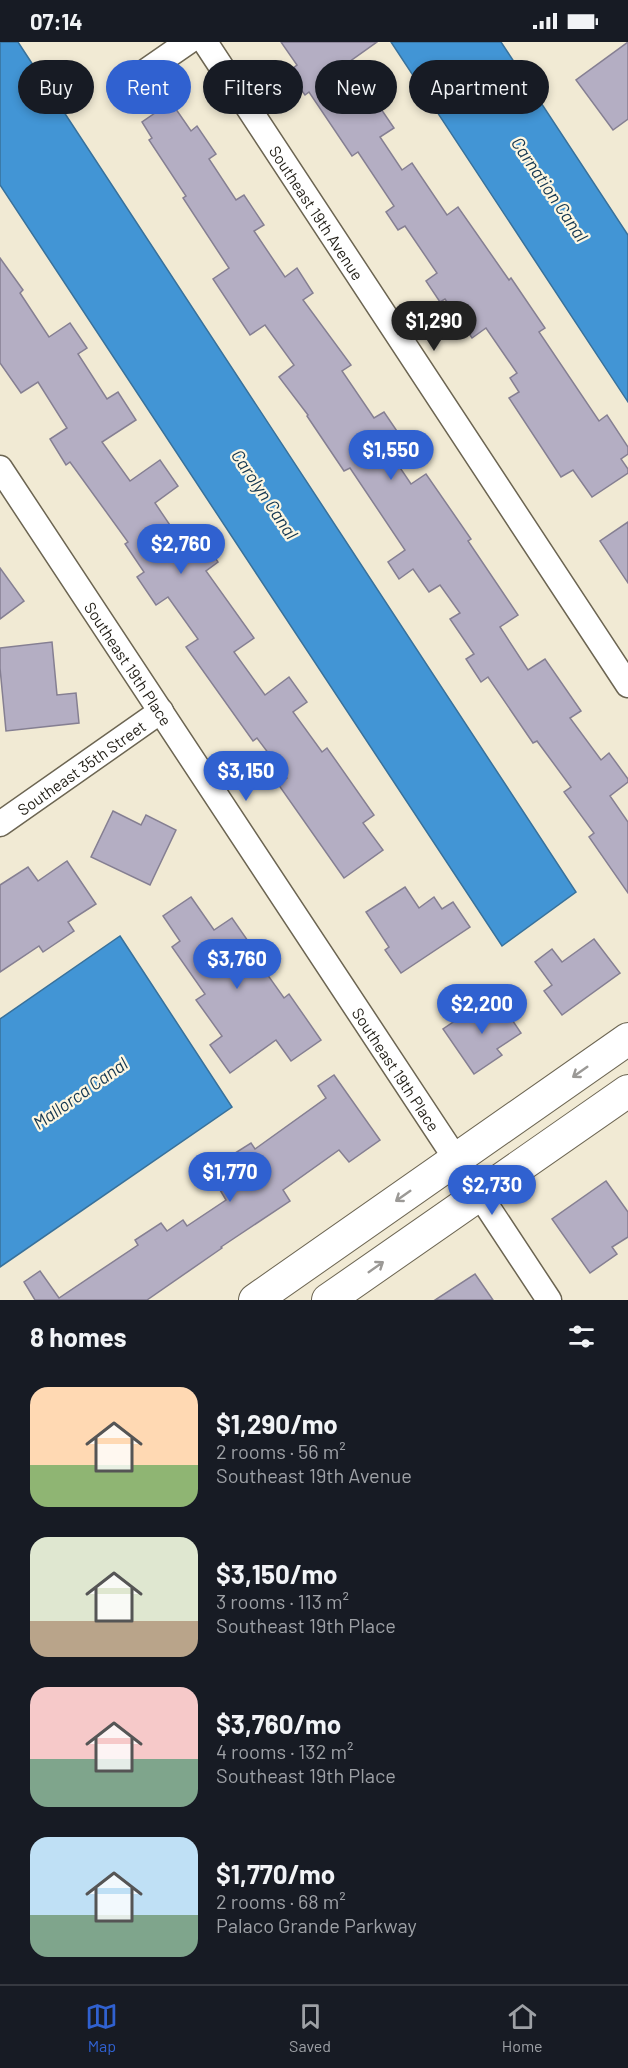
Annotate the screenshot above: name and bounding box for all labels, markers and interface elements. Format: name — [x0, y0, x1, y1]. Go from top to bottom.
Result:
text: 07:14 — [30, 8, 83, 34]
chip: Buy — [18, 60, 94, 114]
chip: Rent — [106, 60, 191, 114]
chip: Filters — [203, 60, 303, 114]
chip: New — [315, 60, 397, 114]
chip: Apartment — [409, 60, 549, 114]
water label: Carnation Canal — [507, 133, 593, 245]
street label: Southeast 19th Avenue — [266, 142, 368, 283]
pin: $1,290 — [385, 301, 483, 352]
text: $1,290 — [405, 308, 463, 332]
pin: $1,550 — [342, 430, 440, 481]
text: $1,550 — [363, 437, 419, 461]
water label: Carolyn Canal — [227, 445, 303, 543]
pin: $2,760 — [132, 524, 230, 575]
text: $2,760 — [151, 531, 211, 555]
street label: Southeast 19th Place — [81, 598, 177, 729]
street label: Southeast 35th Street — [13, 716, 149, 819]
pin: $3,150 — [197, 751, 295, 802]
text: $3,150 — [218, 758, 274, 782]
pin: $3,760 — [188, 939, 286, 990]
text: $3,760 — [207, 946, 267, 970]
pin: $2,200 — [433, 984, 531, 1035]
text: $2,200 — [451, 991, 513, 1015]
street label: Southeast 19th Place — [349, 1004, 444, 1134]
water label: Mallorca Canal — [28, 1052, 132, 1134]
one-way arrow — [572, 1066, 589, 1078]
pin: $1,770 — [181, 1152, 279, 1203]
text: $1,770 — [202, 1159, 258, 1183]
pin: $2,730 — [443, 1165, 541, 1216]
text: $2,730 — [462, 1172, 522, 1196]
one-way arrow — [396, 1190, 412, 1202]
one-way arrow — [367, 1261, 383, 1273]
icon: filters — [565, 1320, 598, 1353]
text: 8 homes — [30, 1321, 127, 1352]
text: $1,290/mo — [216, 1408, 338, 1439]
icon: home — [78, 1411, 150, 1483]
text: 2 rooms · 56 m² — [216, 1439, 346, 1463]
text: Southeast 19th Avenue — [216, 1463, 412, 1487]
text: $3,150/mo — [216, 1558, 338, 1589]
icon: home — [78, 1561, 150, 1633]
text: 3 rooms · 113 m² — [216, 1589, 349, 1613]
text: Southeast 19th Place — [216, 1613, 396, 1637]
text: $3,760/mo — [216, 1708, 341, 1739]
icon: home — [78, 1711, 150, 1783]
text: 4 rooms · 132 m² — [216, 1739, 353, 1763]
text: Southeast 19th Place — [216, 1763, 396, 1787]
text: $1,770/mo — [216, 1858, 335, 1889]
icon: home — [78, 1861, 150, 1933]
text: 2 rooms · 68 m² — [216, 1889, 346, 1913]
text: Palaco Grande Parkway — [216, 1913, 417, 1937]
tab: Map — [85, 2000, 118, 2055]
tab: Saved — [289, 2000, 331, 2055]
tab: Home — [502, 2000, 543, 2055]

